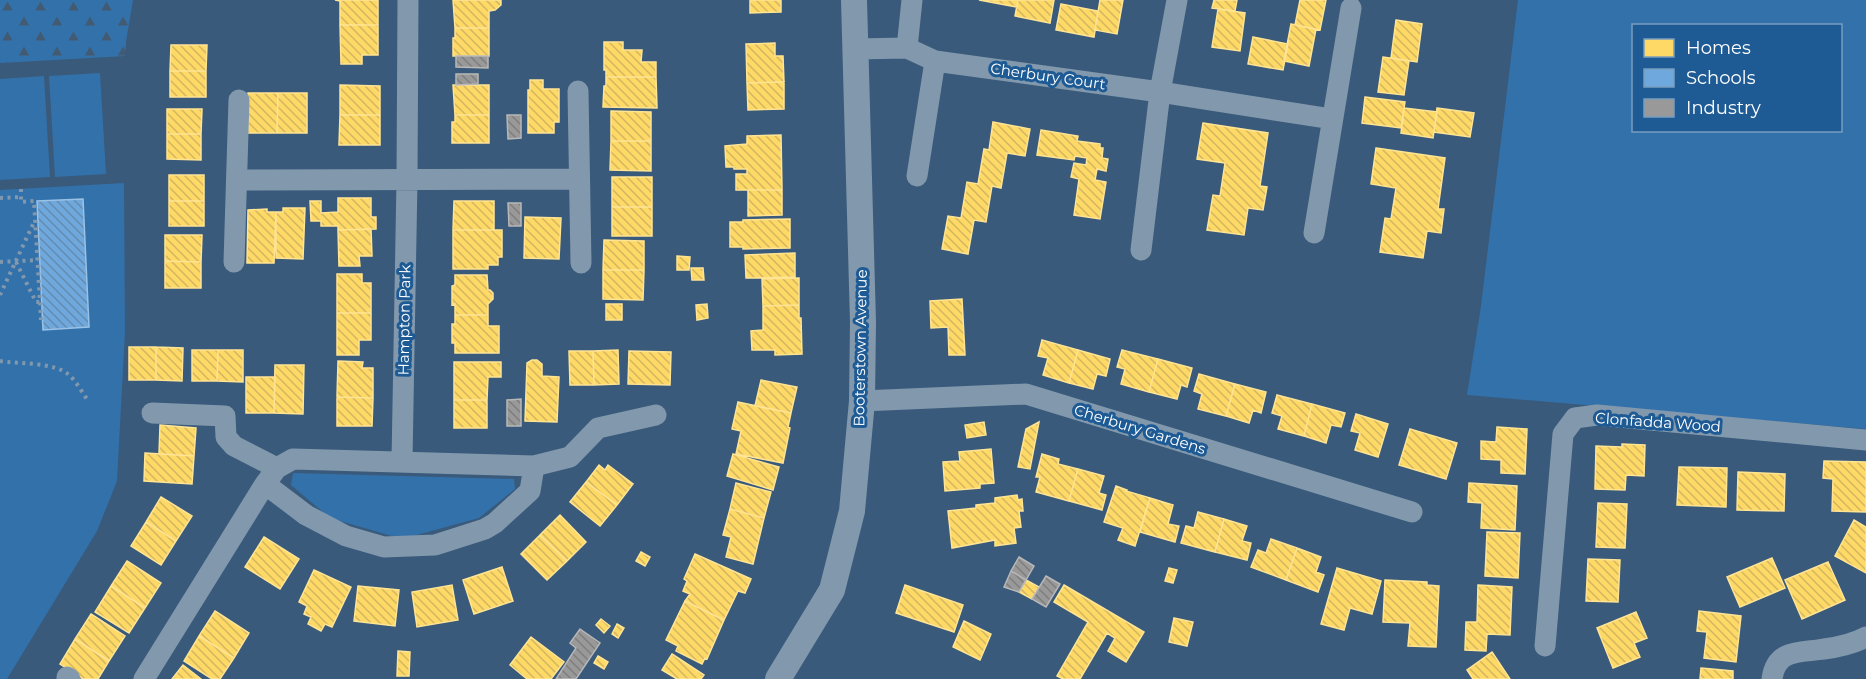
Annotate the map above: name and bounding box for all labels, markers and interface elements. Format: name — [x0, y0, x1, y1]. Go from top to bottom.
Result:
legend — [1632, 24, 1842, 132]
text: Homes — [1686, 37, 1751, 59]
street label: Cherbury Court — [989, 59, 1107, 93]
text: Schools — [1686, 67, 1756, 89]
text: Industry — [1686, 97, 1761, 119]
street label: Hampton Park — [394, 264, 414, 376]
street label: Booterstown Avenue — [849, 269, 871, 427]
street label: Cherbury Gardens — [1072, 400, 1208, 458]
street label: Clonfadda Wood — [1595, 408, 1721, 436]

